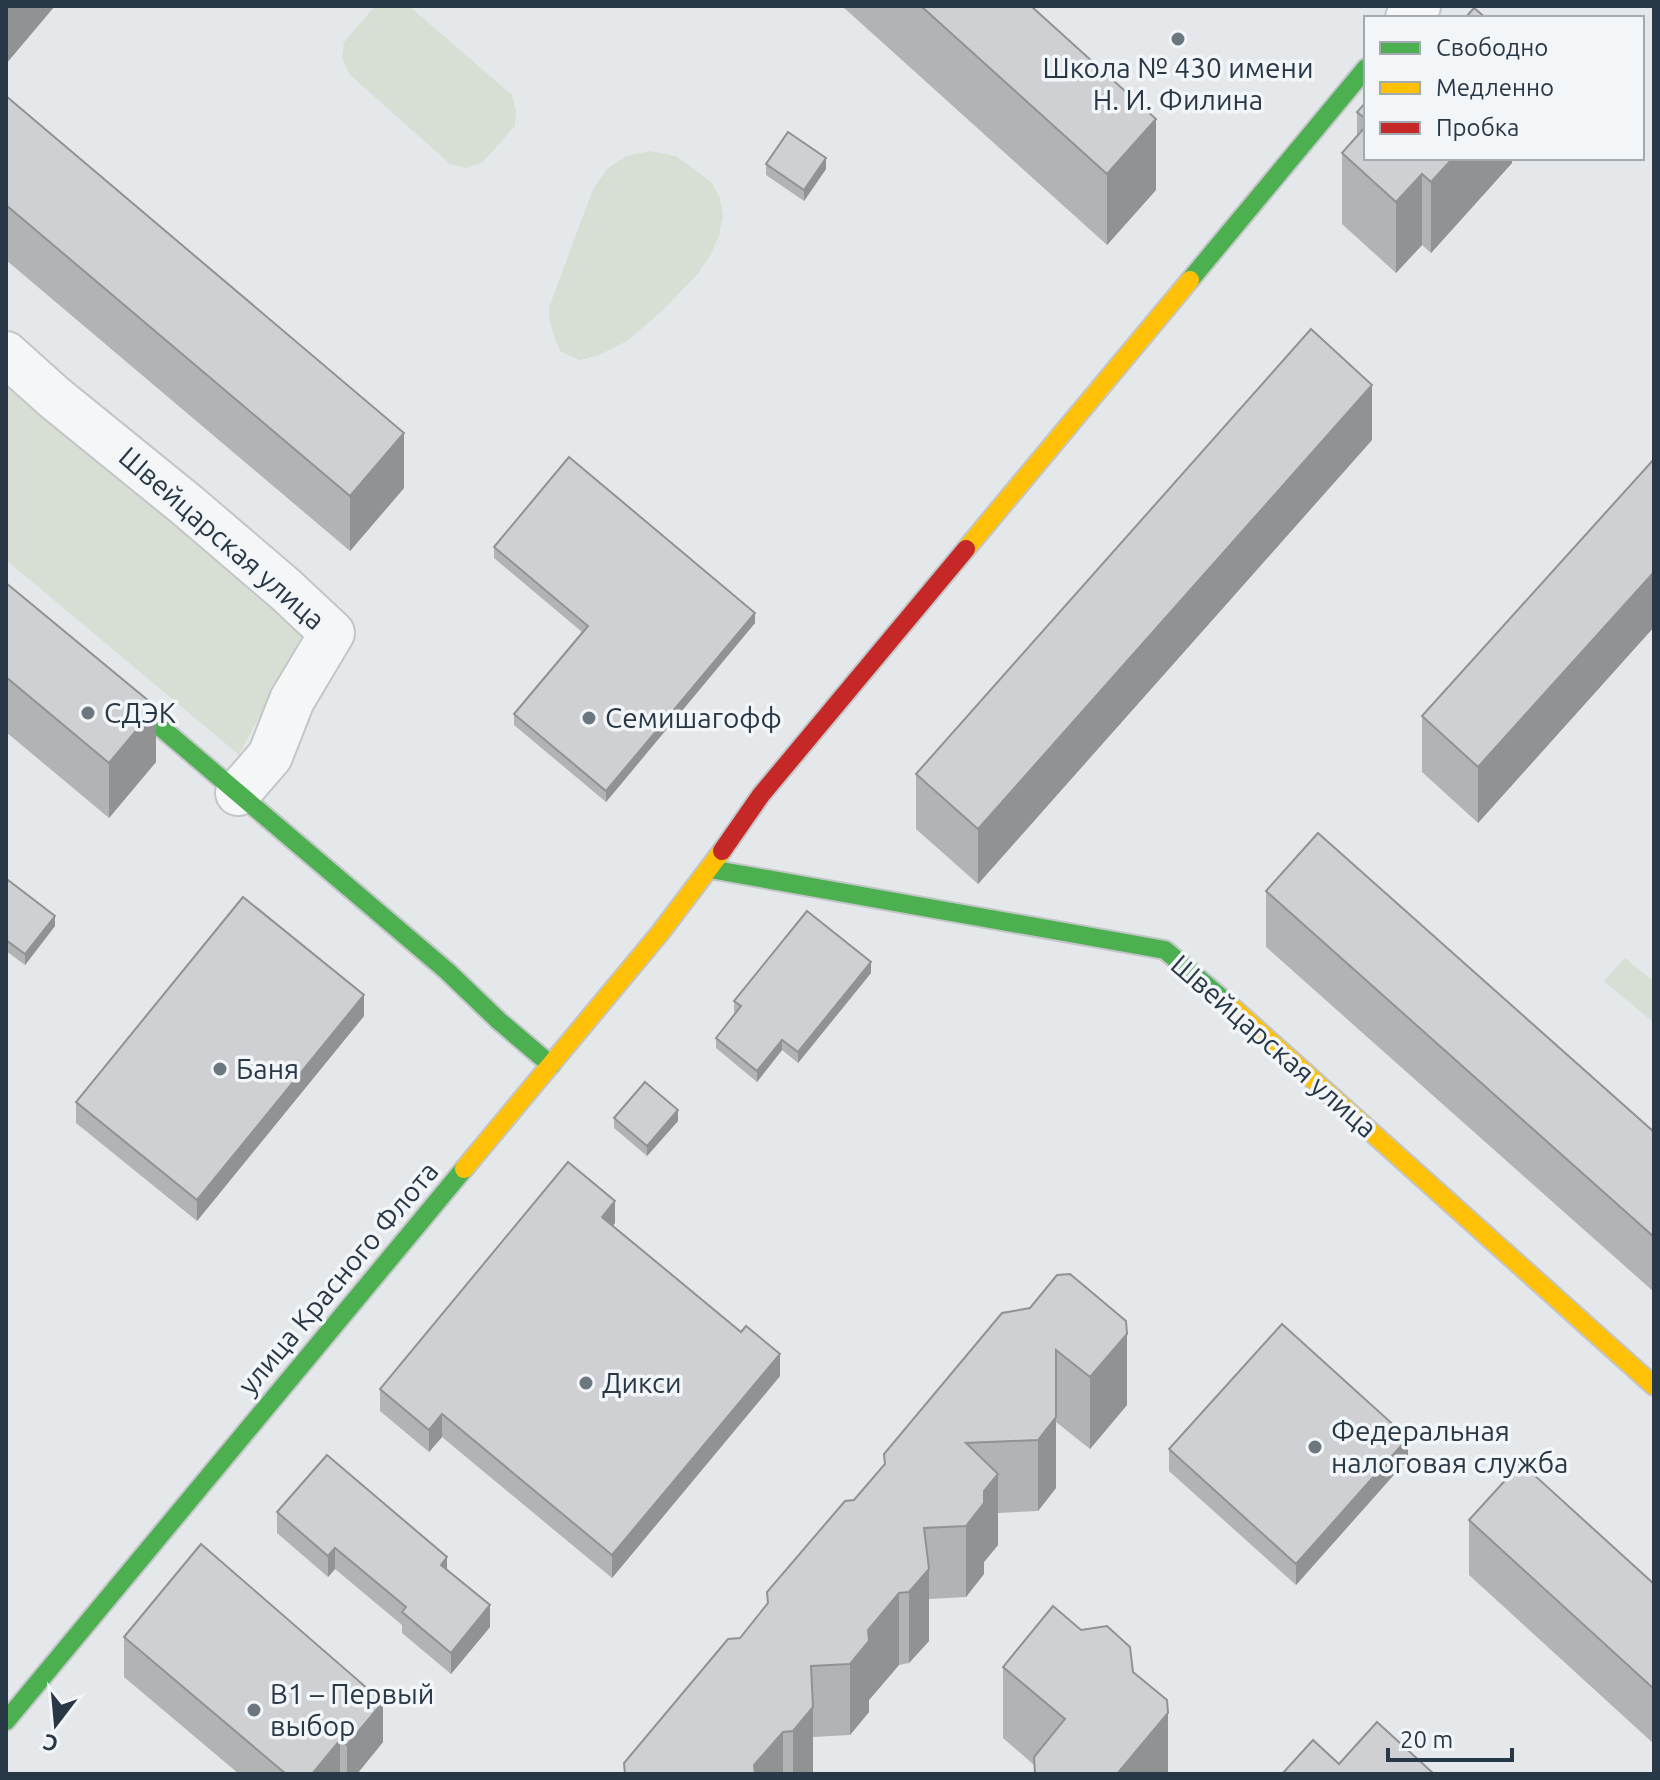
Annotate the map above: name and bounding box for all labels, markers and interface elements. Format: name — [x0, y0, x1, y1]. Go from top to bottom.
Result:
legend — [1364, 16, 1644, 160]
marker: Школа № 430 имени Н. И. Филина — [1169, 30, 1187, 48]
text: Свободно — [1436, 34, 1548, 61]
place label: Школа № 430 имени Н. И. Филина — [1043, 52, 1313, 115]
text: Медленно — [1436, 74, 1554, 101]
text: Пробка — [1436, 114, 1519, 141]
street label: Швейцарская улица — [113, 440, 331, 635]
place label: СДЭК — [104, 697, 176, 728]
place label: Семишагофф — [605, 702, 782, 733]
marker: СДЭК — [79, 704, 97, 722]
marker: Семишагофф — [580, 709, 598, 727]
street label: Швейцарская улица — [1165, 948, 1383, 1143]
place label: Баня — [236, 1053, 299, 1084]
marker: Баня — [211, 1060, 229, 1078]
street label: улица Красного Флота — [231, 1155, 444, 1400]
place label: Дикси — [602, 1367, 682, 1398]
marker: Дикси — [577, 1374, 595, 1392]
place label: Федеральная налоговая служба — [1331, 1415, 1568, 1478]
marker: Федеральная налоговая служба — [1306, 1438, 1324, 1456]
place label: В1 – Первый выбор — [270, 1678, 434, 1741]
north arrow — [16, 1684, 96, 1764]
marker: В1 – Первый выбор — [245, 1701, 263, 1719]
scale bar — [1388, 1712, 1512, 1762]
text: 20 m — [1400, 1726, 1453, 1753]
text: С — [40, 1730, 61, 1758]

